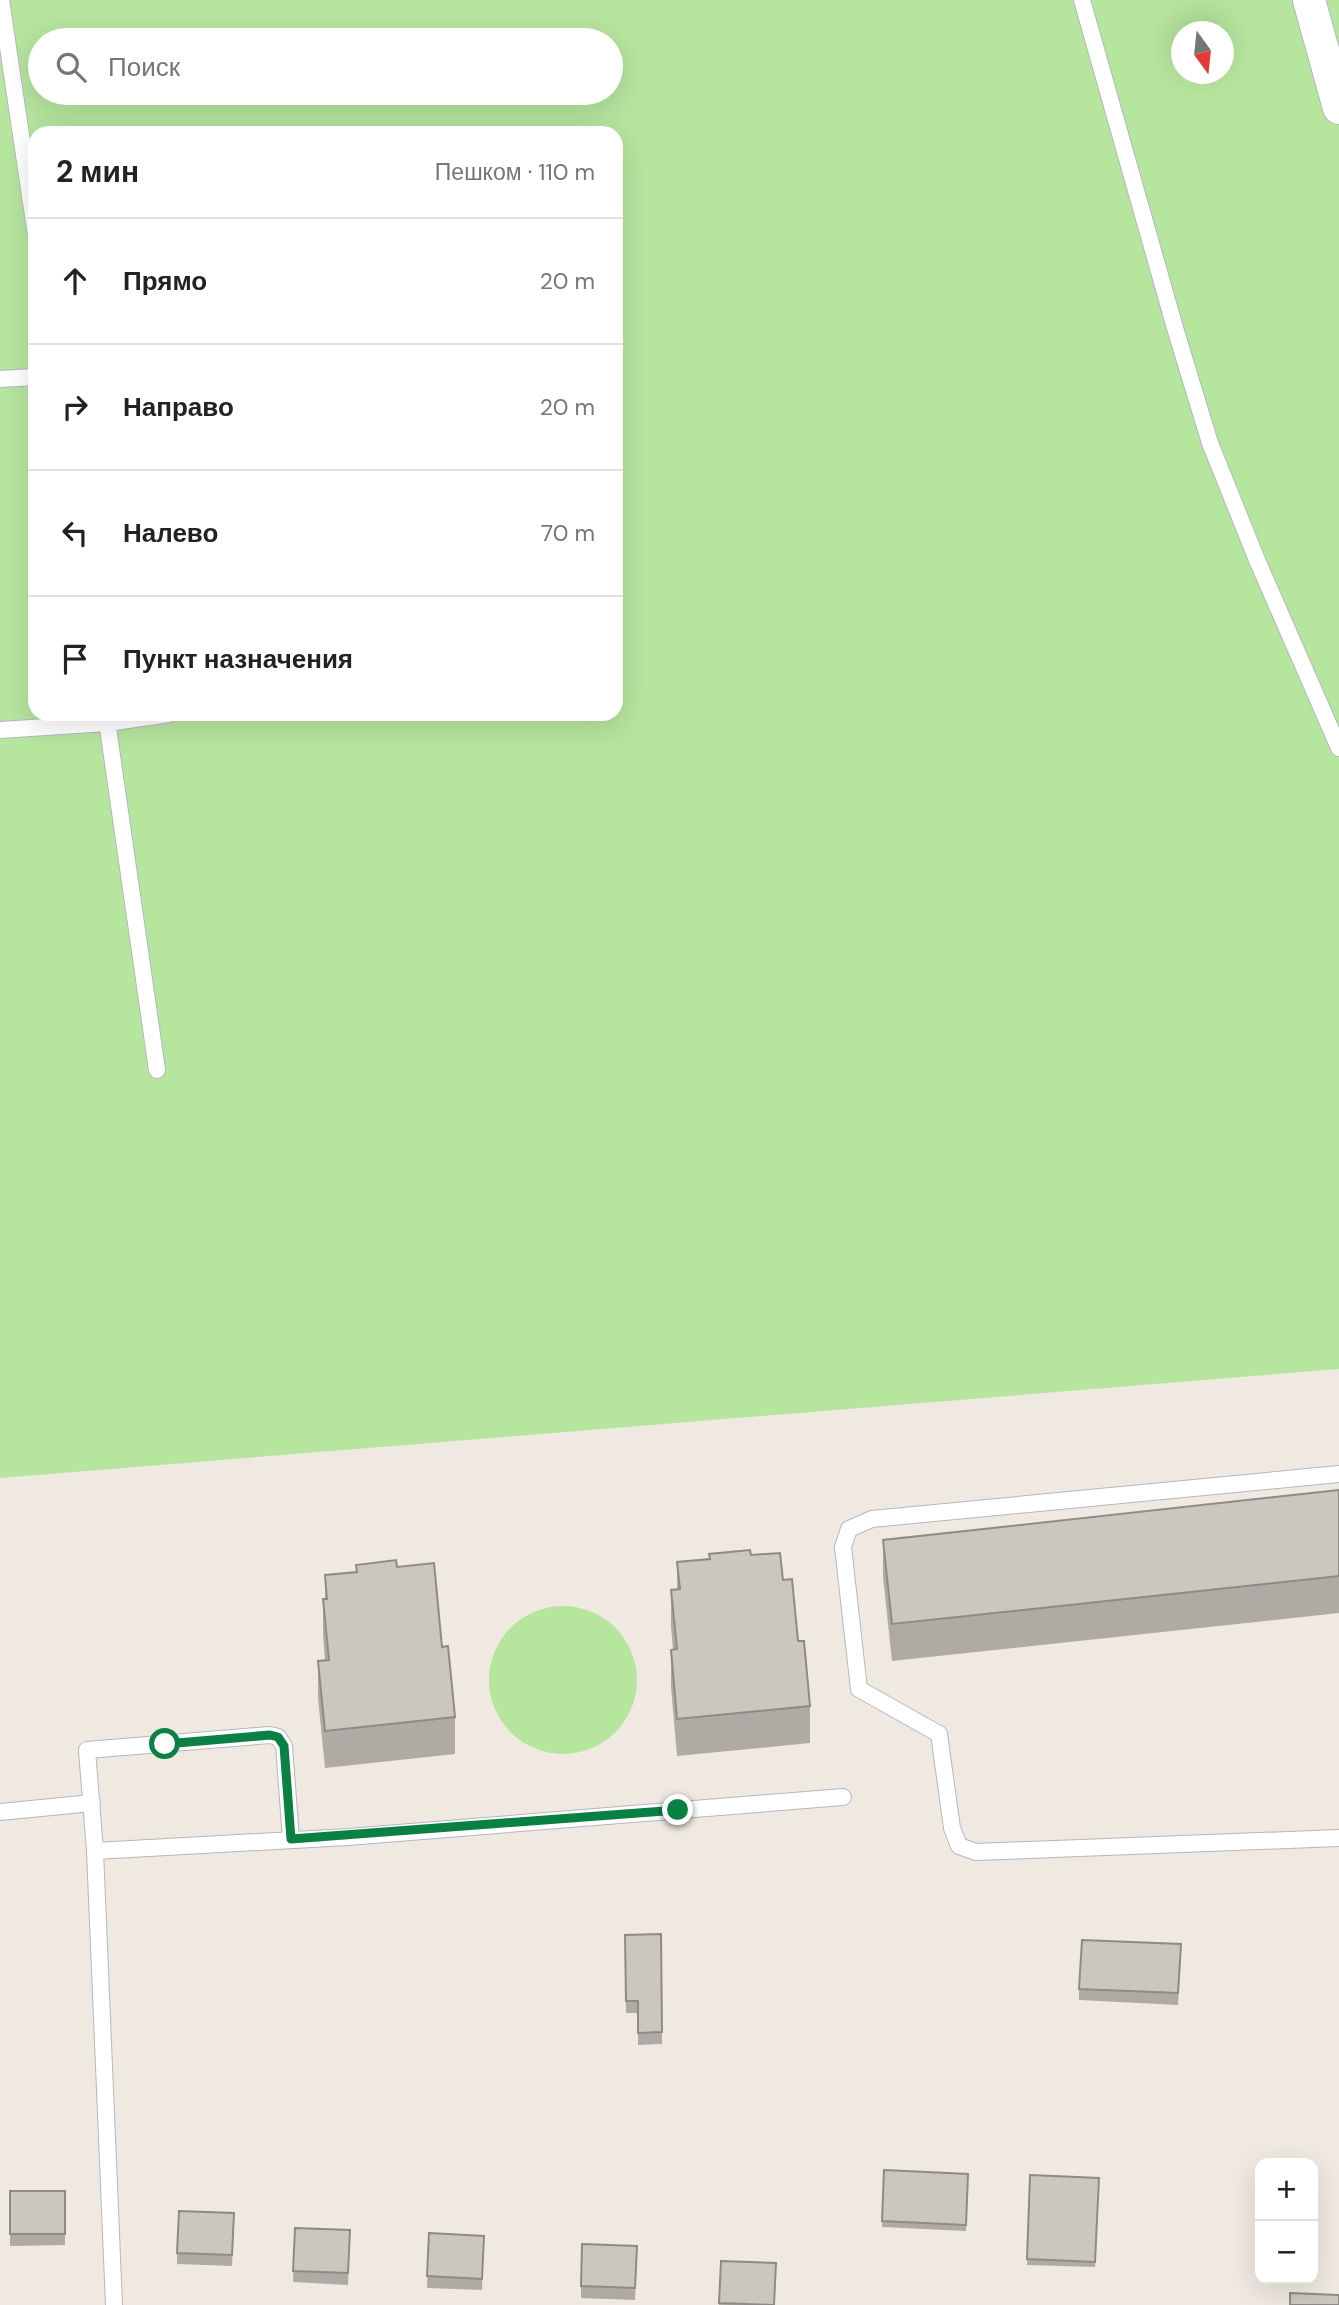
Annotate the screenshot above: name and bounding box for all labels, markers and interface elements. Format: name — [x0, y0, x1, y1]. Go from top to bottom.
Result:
north arrow — [1171, 21, 1234, 84]
search box — [28, 28, 623, 105]
icon: search — [52, 48, 90, 86]
text: Поиск — [108, 50, 180, 84]
text: 2 мин — [56, 152, 139, 191]
text: Пешком · 110 m — [435, 157, 595, 187]
icon: ahead — [56, 262, 94, 300]
text: Прямо — [123, 264, 207, 298]
text: 20 m — [540, 266, 595, 296]
icon: right — [56, 388, 94, 426]
text: Направо — [123, 390, 234, 424]
text: 20 m — [540, 392, 595, 422]
icon: left — [56, 514, 94, 552]
text: Налево — [123, 516, 218, 550]
text: 70 m — [541, 518, 595, 548]
icon: arrive — [56, 640, 94, 678]
text: Пункт назначения — [123, 642, 353, 676]
route start — [149, 1728, 180, 1759]
route end — [662, 1794, 693, 1825]
map controls — [1255, 2158, 1318, 2284]
button: + — [1255, 2158, 1318, 2221]
button: − — [1255, 2221, 1318, 2284]

